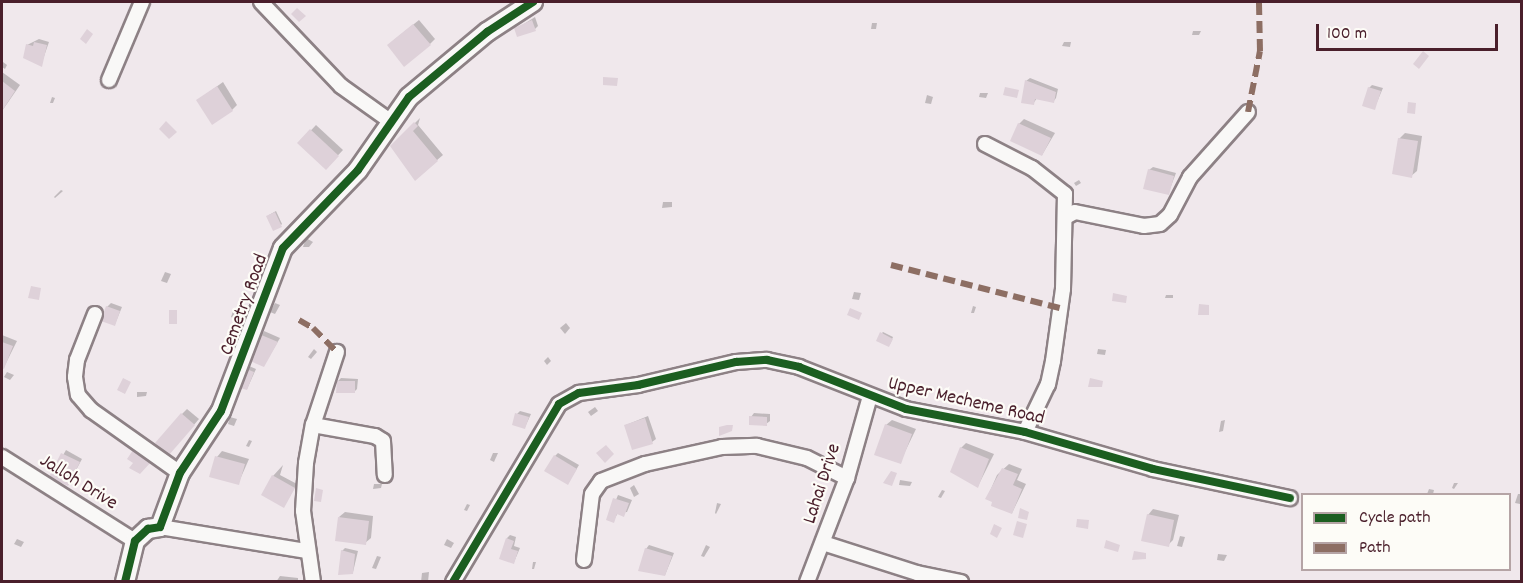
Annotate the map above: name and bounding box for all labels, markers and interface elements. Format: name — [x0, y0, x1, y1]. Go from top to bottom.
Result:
scale bar — [1319, 12, 1500, 50]
text: 100 m — [1327, 22, 1367, 47]
street label: Cemetry Road — [216, 251, 274, 359]
street label: Upper Mecheme Road — [885, 372, 1047, 432]
street label: Lahai Drive — [799, 441, 847, 527]
street label: Jalloh Drive — [35, 450, 121, 516]
legend — [1301, 493, 1511, 571]
text: Cycle path — [1359, 506, 1430, 531]
text: Path — [1359, 536, 1391, 561]

